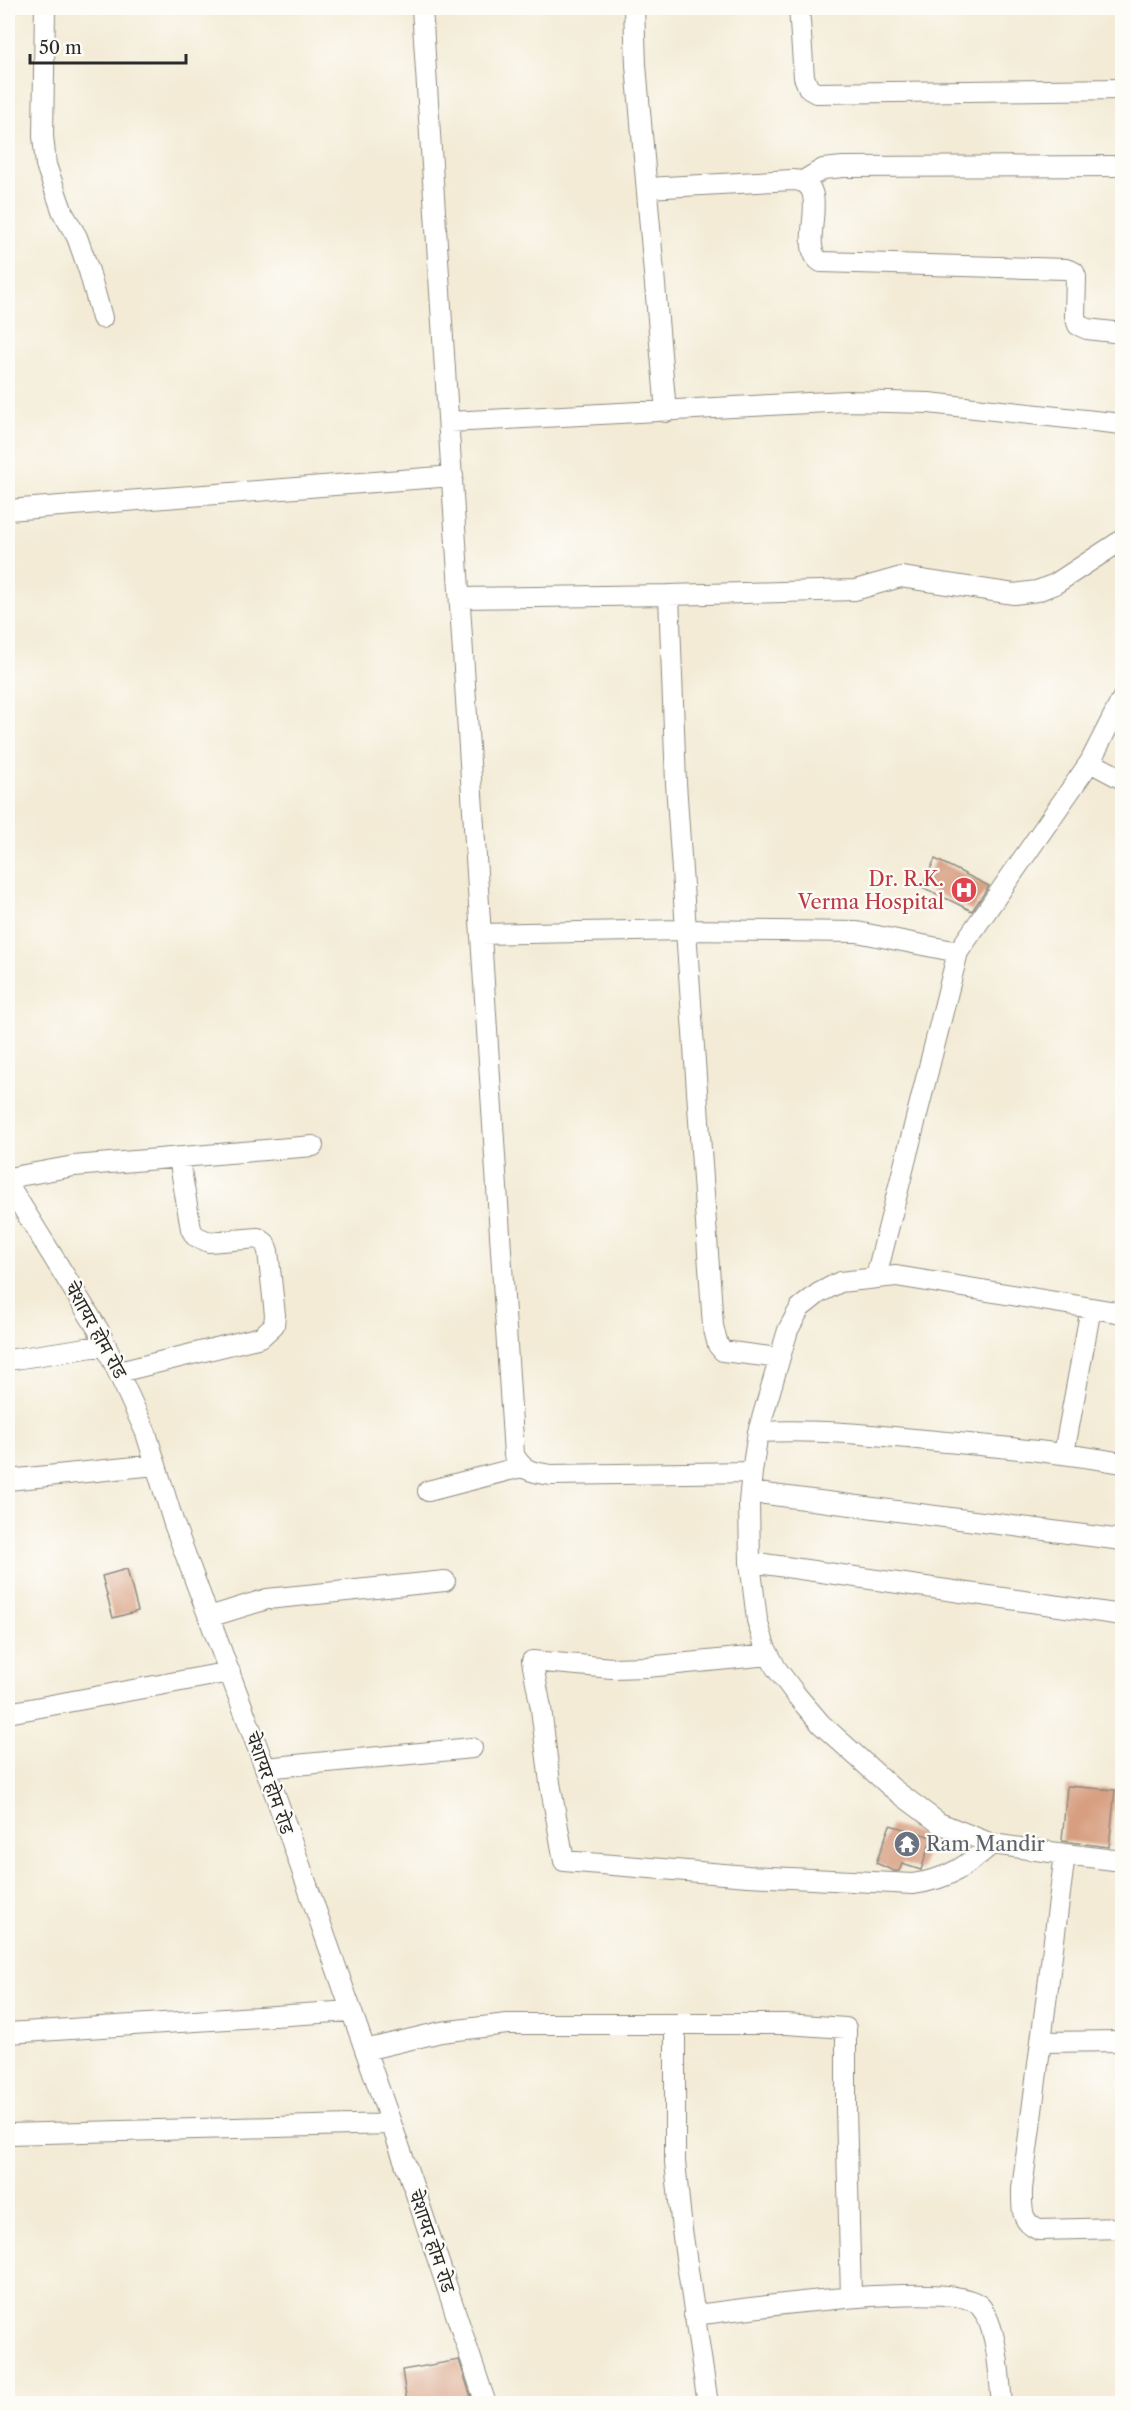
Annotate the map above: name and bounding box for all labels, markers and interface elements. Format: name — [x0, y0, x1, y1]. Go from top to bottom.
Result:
scale bar — [30, 27, 186, 65]
text: 50 m — [39, 37, 82, 59]
place label: Dr. R.K. Verma Hospital — [797, 867, 944, 914]
hospital icon: Dr. R.K. Verma Hospital — [949, 875, 979, 905]
street label: चेशायर होम रोड — [59, 1277, 133, 1384]
street label: चेशायर होम रोड — [240, 1728, 300, 1839]
temple icon: Ram Mandir — [892, 1829, 922, 1859]
place label: Ram Mandir — [926, 1832, 1045, 1856]
street label: चेशायर होम रोड — [403, 2186, 461, 2297]

